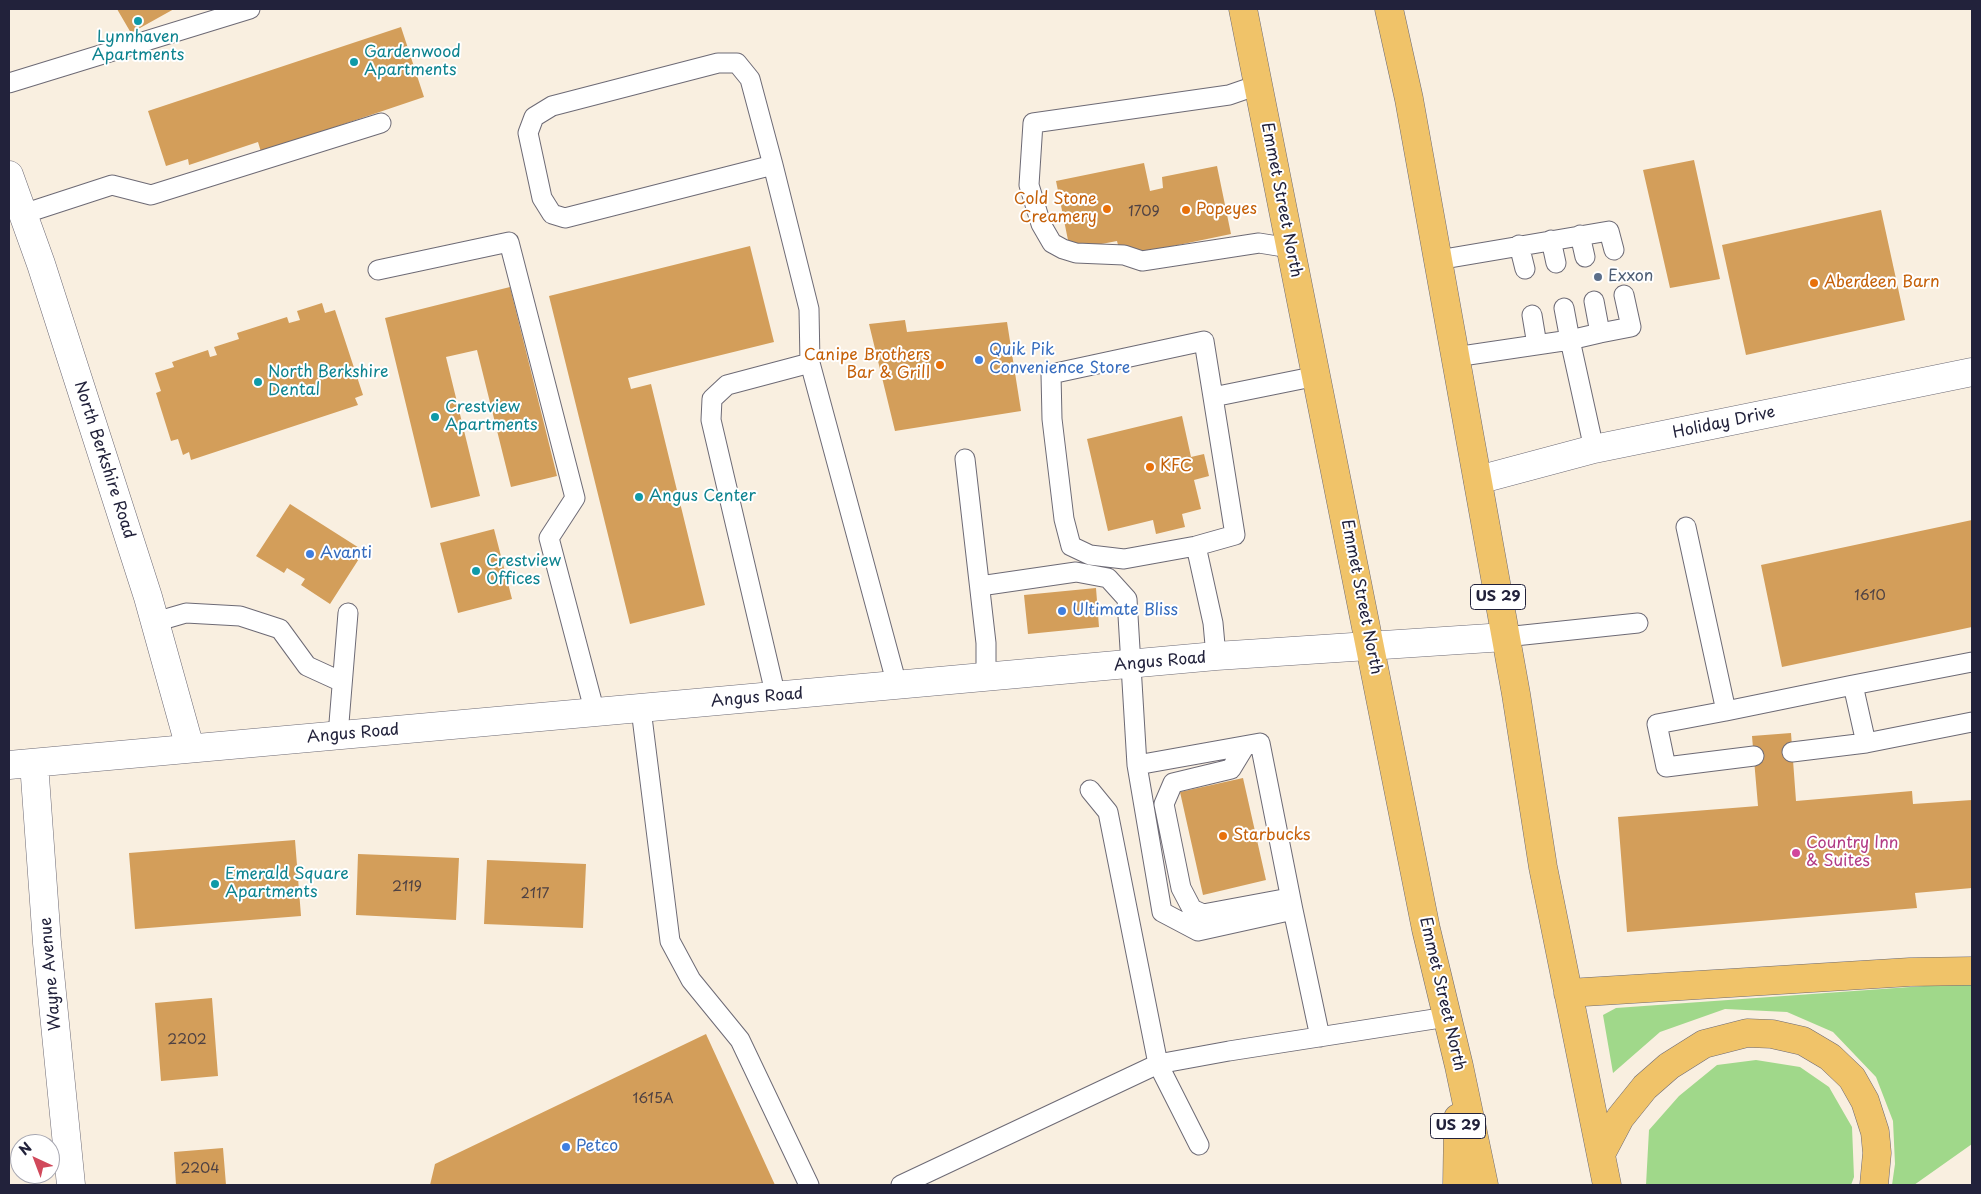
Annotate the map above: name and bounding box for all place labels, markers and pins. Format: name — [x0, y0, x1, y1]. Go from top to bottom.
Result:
marker: Lynnhaven Apartments — [132, 15, 144, 27]
place label: Lynnhaven Apartments — [92, 28, 184, 66]
place label: Gardenwood Apartments — [364, 43, 461, 81]
marker: Gardenwood Apartments — [348, 56, 360, 68]
place label: Cold Stone Creamery — [1014, 190, 1097, 228]
place label: Popeyes — [1196, 200, 1257, 220]
marker: Cold Stone Creamery — [1101, 203, 1113, 215]
marker: Popeyes — [1180, 204, 1192, 216]
place label: Exxon — [1608, 267, 1653, 287]
marker: Exxon — [1592, 271, 1604, 283]
place label: Aberdeen Barn — [1824, 273, 1940, 293]
marker: Aberdeen Barn — [1808, 277, 1820, 289]
place label: Quik Pik Convenience Store — [989, 341, 1130, 379]
place label: Canipe Brothers Bar & Grill — [804, 346, 930, 384]
marker: Quik Pik Convenience Store — [973, 354, 985, 366]
marker: Canipe Brothers Bar & Grill — [934, 359, 946, 371]
place label: North Berkshire Dental — [268, 363, 389, 401]
marker: North Berkshire Dental — [252, 376, 264, 388]
place label: Crestview Apartments — [445, 398, 537, 436]
marker: Crestview Apartments — [429, 411, 441, 423]
place label: KFC — [1160, 457, 1192, 477]
marker: KFC — [1144, 461, 1156, 473]
place label: Angus Center — [649, 487, 756, 507]
marker: Angus Center — [633, 491, 645, 503]
place label: Avanti — [320, 544, 372, 564]
marker: Avanti — [304, 548, 316, 560]
place label: Crestview Offices — [486, 552, 561, 590]
marker: Crestview Offices — [470, 565, 482, 577]
place label: Ultimate Bliss — [1072, 601, 1178, 621]
marker: Ultimate Bliss — [1056, 605, 1068, 617]
place label: Starbucks — [1233, 826, 1310, 846]
marker: Starbucks — [1217, 830, 1229, 842]
place label: Country Inn & Suites — [1806, 834, 1898, 872]
marker: Country Inn & Suites — [1790, 847, 1802, 859]
place label: Emerald Square Apartments — [225, 865, 349, 903]
marker: Emerald Square Apartments — [209, 878, 221, 890]
place label: Petco — [576, 1137, 618, 1157]
marker: Petco — [560, 1141, 572, 1153]

